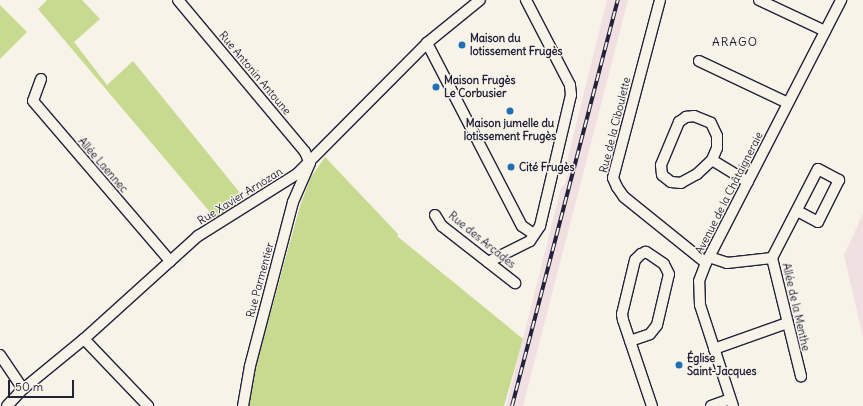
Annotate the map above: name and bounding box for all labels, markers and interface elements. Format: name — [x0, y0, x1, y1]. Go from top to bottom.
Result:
street label: Rue Antonin Antoune — [216, 29, 294, 117]
place label: Maison du lotissement Frugès — [470, 32, 563, 58]
district label: ARAGO — [712, 35, 758, 49]
marker: Maison du lotissement Frugès — [457, 40, 467, 50]
place label: Maison Frugès Le Corbusier — [444, 74, 515, 100]
street label: Rue de la Ciboulette — [597, 76, 633, 174]
marker: Maison Frugès Le Corbusier — [431, 82, 441, 92]
marker: Maison jumelle du lotissement Frugès — [505, 106, 515, 116]
place label: Maison jumelle du lotissement Frugès — [464, 117, 556, 143]
street label: Avenue de la Châtaigneraie — [692, 130, 766, 256]
street label: Allée Laennec — [75, 135, 131, 195]
place label: Cité Frugès — [519, 160, 575, 174]
marker: Cité Frugès — [506, 162, 516, 172]
street label: Rue Xavier Arnozan — [195, 165, 285, 227]
street label: Rue des Arcades — [446, 209, 518, 271]
street label: Rue Parmentier — [244, 241, 276, 319]
street label: Allée de la Menthe — [779, 262, 813, 352]
place label: Église Saint-Jacques — [687, 352, 757, 378]
marker: Église Saint-Jacques — [674, 360, 684, 370]
scale bar — [10, 372, 76, 398]
text: 50 m — [15, 379, 43, 394]

